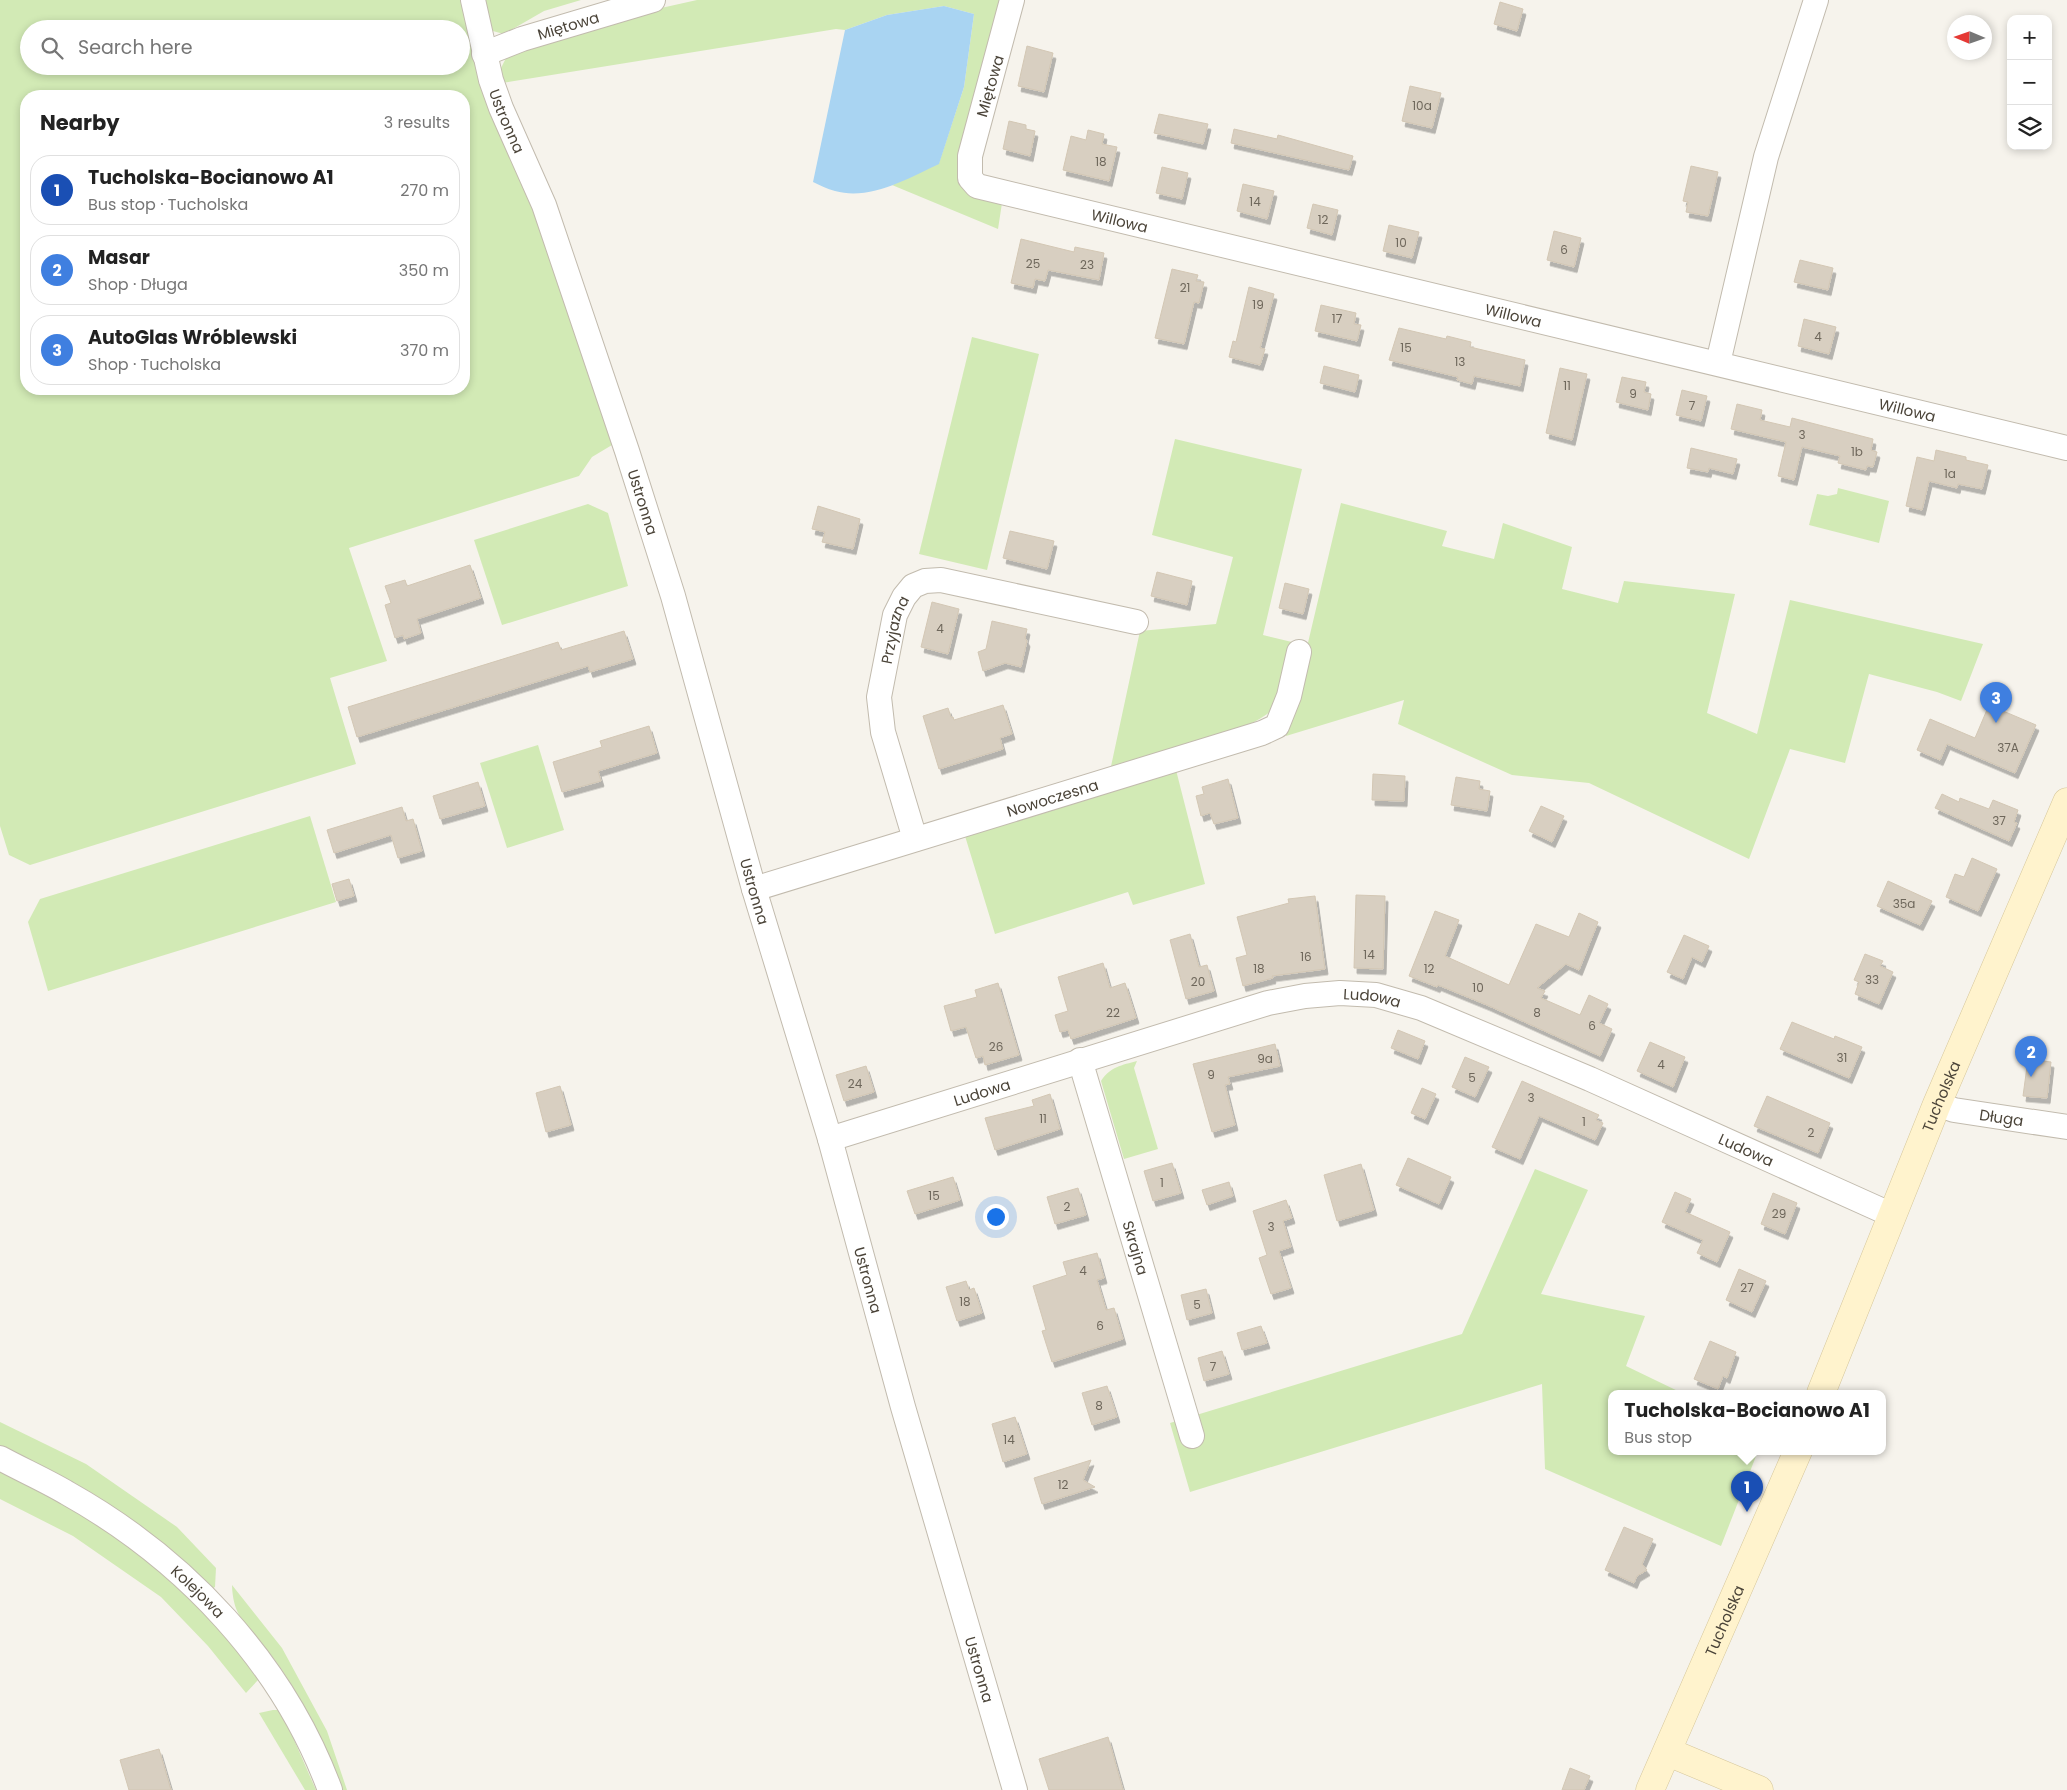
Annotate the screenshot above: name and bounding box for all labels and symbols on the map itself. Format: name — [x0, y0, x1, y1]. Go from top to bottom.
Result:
street label: Miętowa — [535, 6, 602, 44]
north arrow — [1947, 15, 1992, 60]
street label: Miętowa — [971, 53, 1009, 119]
street label: Ustronna — [484, 86, 530, 156]
house number: 10a — [1412, 97, 1432, 114]
house number: 18 — [1095, 153, 1107, 170]
house number: 14 — [1249, 193, 1261, 210]
street label: Willowa — [1089, 203, 1150, 237]
house number: 12 — [1318, 211, 1328, 228]
house number: 10 — [1395, 234, 1407, 251]
house number: 6 — [1560, 241, 1568, 258]
house number: 25 — [1026, 255, 1040, 272]
house number: 23 — [1080, 256, 1094, 273]
house number: 21 — [1180, 279, 1190, 296]
house number: 19 — [1252, 296, 1264, 313]
street label: Willowa — [1483, 298, 1544, 332]
house number: 17 — [1332, 310, 1343, 327]
house number: 4 — [1814, 328, 1822, 345]
house number: 15 — [1400, 339, 1412, 356]
house number: 13 — [1455, 353, 1465, 370]
house number: 11 — [1563, 377, 1571, 394]
house number: 9 — [1629, 385, 1637, 402]
street label: Willowa — [1877, 393, 1938, 427]
house number: 7 — [1689, 397, 1696, 414]
house number: 3 — [1798, 426, 1806, 443]
house number: 1b — [1851, 443, 1863, 460]
house number: 1a — [1944, 465, 1956, 482]
street label: Ustronna — [623, 466, 663, 538]
street label: Przyjazna — [875, 592, 914, 666]
house number: 4 — [936, 620, 944, 637]
pin: 3 — [1980, 682, 2012, 723]
house number: 37A — [1997, 739, 2019, 756]
street label: Nowoczesna — [1004, 773, 1101, 821]
house number: 37 — [1992, 812, 2006, 829]
street label: Ustronna — [735, 856, 775, 927]
house number: 35a — [1893, 895, 1915, 912]
house number: 14 — [1363, 946, 1375, 963]
house number: 16 — [1300, 948, 1312, 965]
house number: 18 — [1253, 960, 1265, 977]
house number: 12 — [1424, 960, 1434, 977]
house number: 33 — [1865, 971, 1879, 988]
house number: 20 — [1191, 973, 1205, 990]
house number: 10 — [1472, 979, 1484, 996]
street label: Ludowa — [1343, 983, 1404, 1012]
house number: 22 — [1106, 1004, 1120, 1021]
house number: 8 — [1533, 1004, 1541, 1021]
house number: 6 — [1588, 1017, 1596, 1034]
pin: 2 — [2015, 1036, 2047, 1077]
house number: 26 — [989, 1038, 1003, 1055]
house number: 31 — [1837, 1049, 1847, 1066]
house number: 9a — [1257, 1050, 1273, 1067]
house number: 4 — [1657, 1056, 1665, 1073]
street label: Tucholska — [1916, 1057, 1965, 1135]
house number: 9 — [1207, 1066, 1215, 1083]
house number: 5 — [1468, 1069, 1476, 1086]
street label: Ludowa — [951, 1073, 1013, 1111]
house number: 24 — [848, 1075, 863, 1092]
house number: 3 — [1527, 1089, 1535, 1106]
street label: Długa — [1978, 1103, 2025, 1131]
house number: 11 — [1039, 1110, 1047, 1127]
house number: 1 — [1582, 1113, 1586, 1130]
house number: 2 — [1808, 1124, 1815, 1141]
street label: Ludowa — [1715, 1128, 1777, 1171]
house number: 1 — [1160, 1174, 1164, 1191]
house number: 15 — [928, 1187, 940, 1204]
house number: 2 — [1064, 1198, 1071, 1215]
your location — [983, 1204, 1009, 1230]
house number: 29 — [1772, 1205, 1786, 1222]
street label: Skrajna — [1118, 1218, 1154, 1278]
house number: 3 — [1267, 1218, 1275, 1235]
street label: Ustronna — [849, 1244, 887, 1316]
house number: 4 — [1079, 1262, 1087, 1279]
house number: 27 — [1740, 1279, 1754, 1296]
house number: 18 — [959, 1293, 971, 1310]
house number: 5 — [1193, 1296, 1201, 1313]
house number: 6 — [1096, 1317, 1104, 1334]
house number: 7 — [1210, 1358, 1217, 1375]
house number: 8 — [1095, 1397, 1103, 1414]
house number: 14 — [1003, 1431, 1015, 1448]
pin: 1 — [1731, 1471, 1763, 1512]
house number: 12 — [1058, 1476, 1068, 1493]
street label: Kolejowa — [167, 1560, 230, 1622]
street label: Tucholska — [1699, 1582, 1749, 1659]
street label: Ustronna — [960, 1634, 999, 1705]

